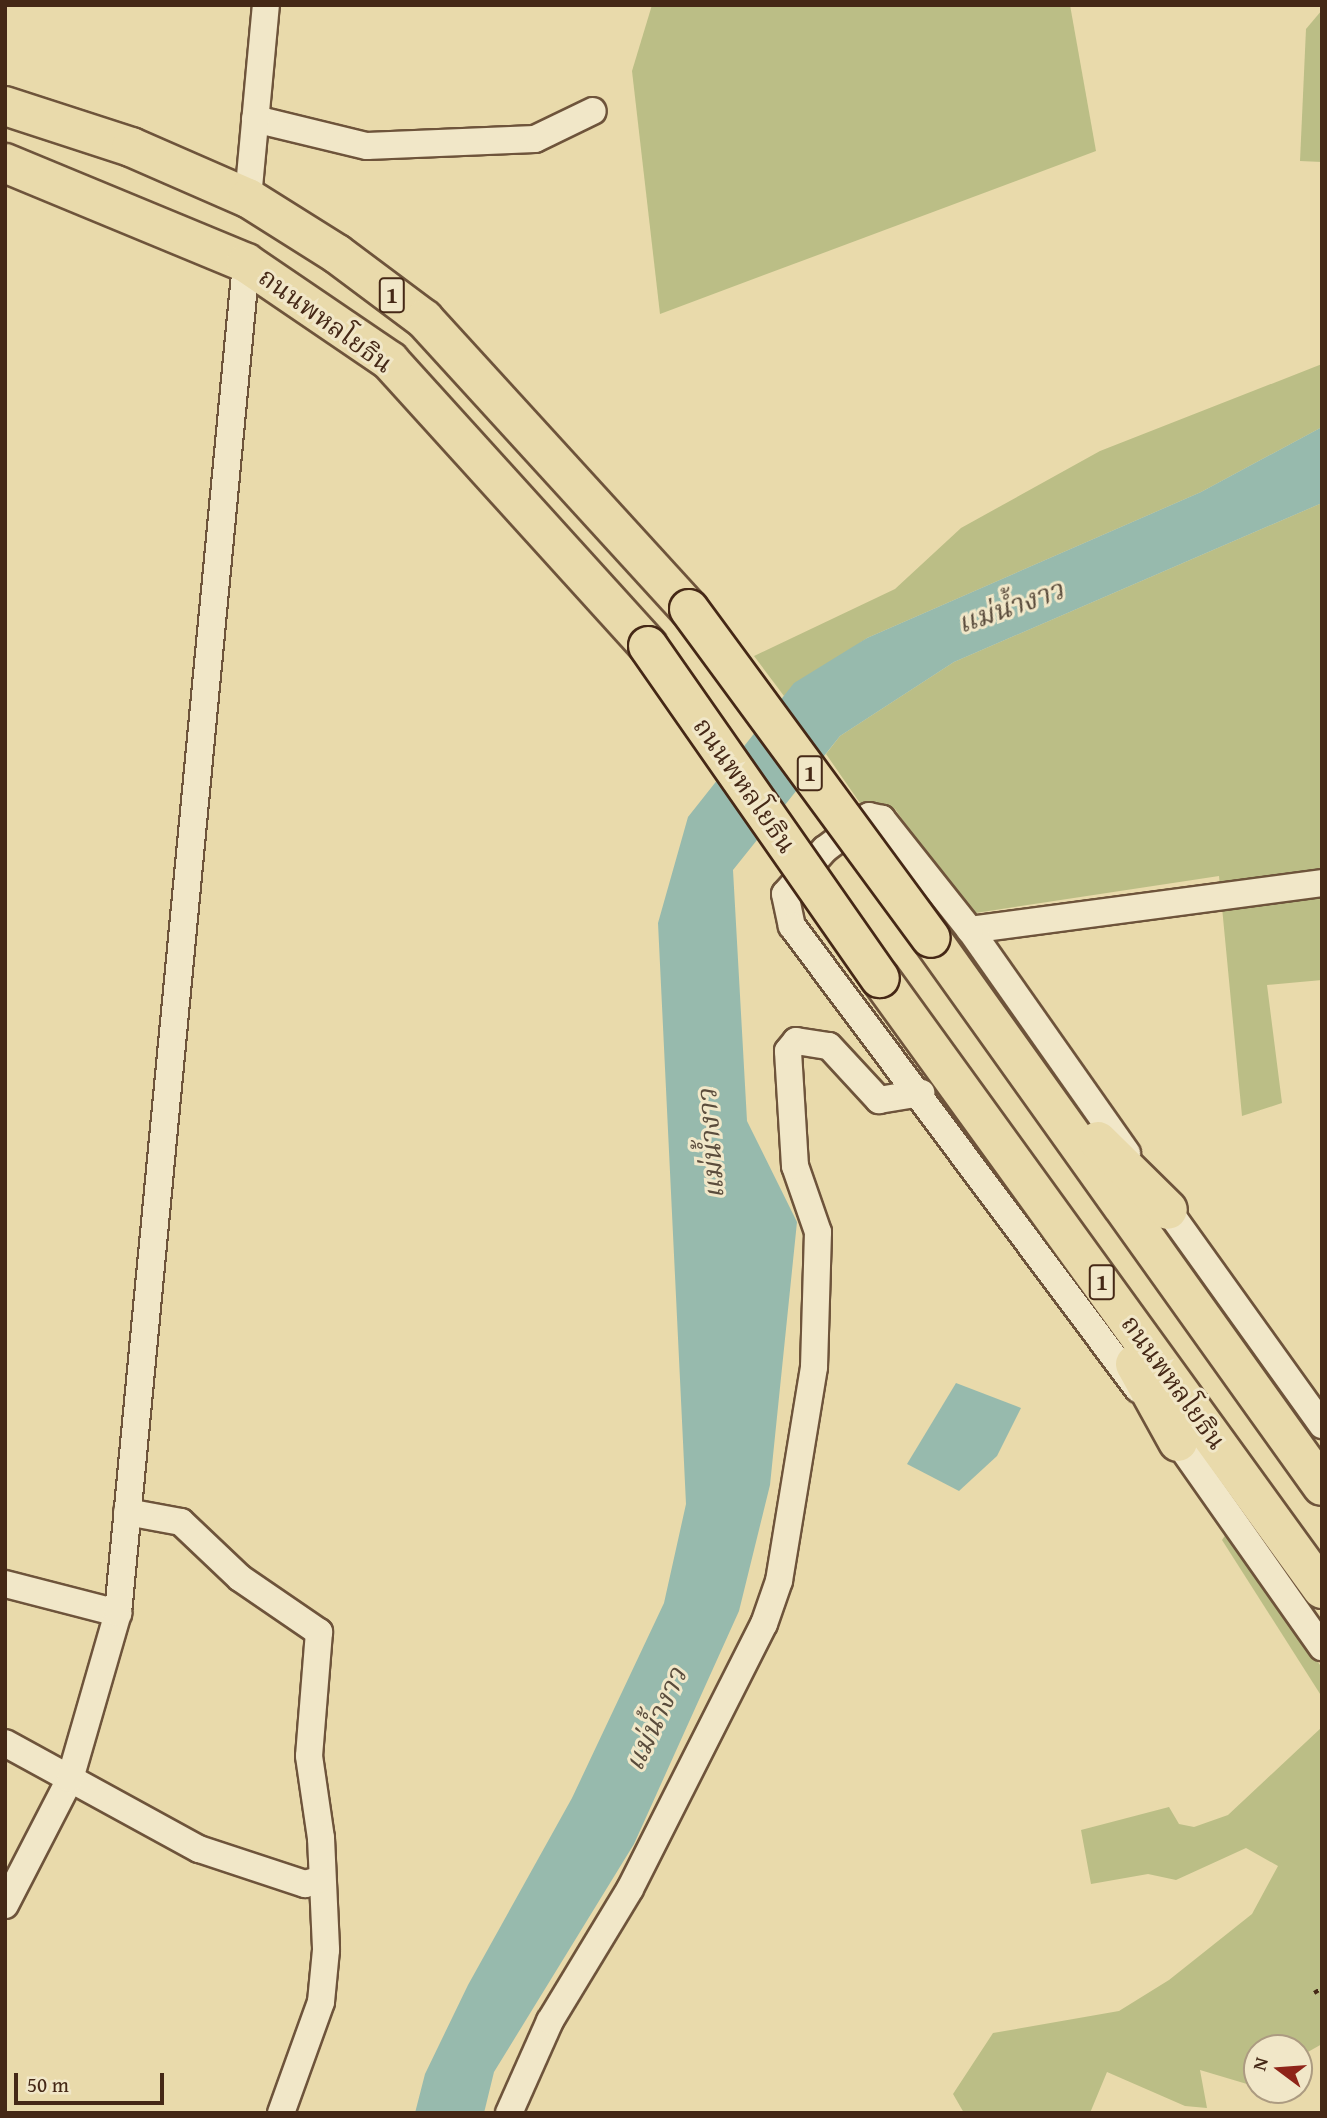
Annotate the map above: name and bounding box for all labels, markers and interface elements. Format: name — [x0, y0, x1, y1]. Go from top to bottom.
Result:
street label: ถนนพหลโยธิน — [253, 261, 399, 379]
road number: 1 — [378, 274, 406, 316]
water label: แม่น้ำงาว — [953, 572, 1067, 640]
street label: ถนนพหลโยธิน — [687, 711, 803, 859]
road number: 1 — [796, 752, 824, 794]
water label: แม่น้ำงาว — [689, 1088, 731, 1200]
road number: 1 — [1088, 1262, 1116, 1302]
street label: ถนนพหลโยธิน — [1115, 1309, 1233, 1455]
water label: แม่น้ำงาว — [617, 1662, 693, 1776]
north arrow — [1243, 2034, 1313, 2104]
text: N — [1245, 2054, 1275, 2074]
scale bar — [18, 2058, 168, 2102]
text: 50 m — [27, 2069, 69, 2100]

